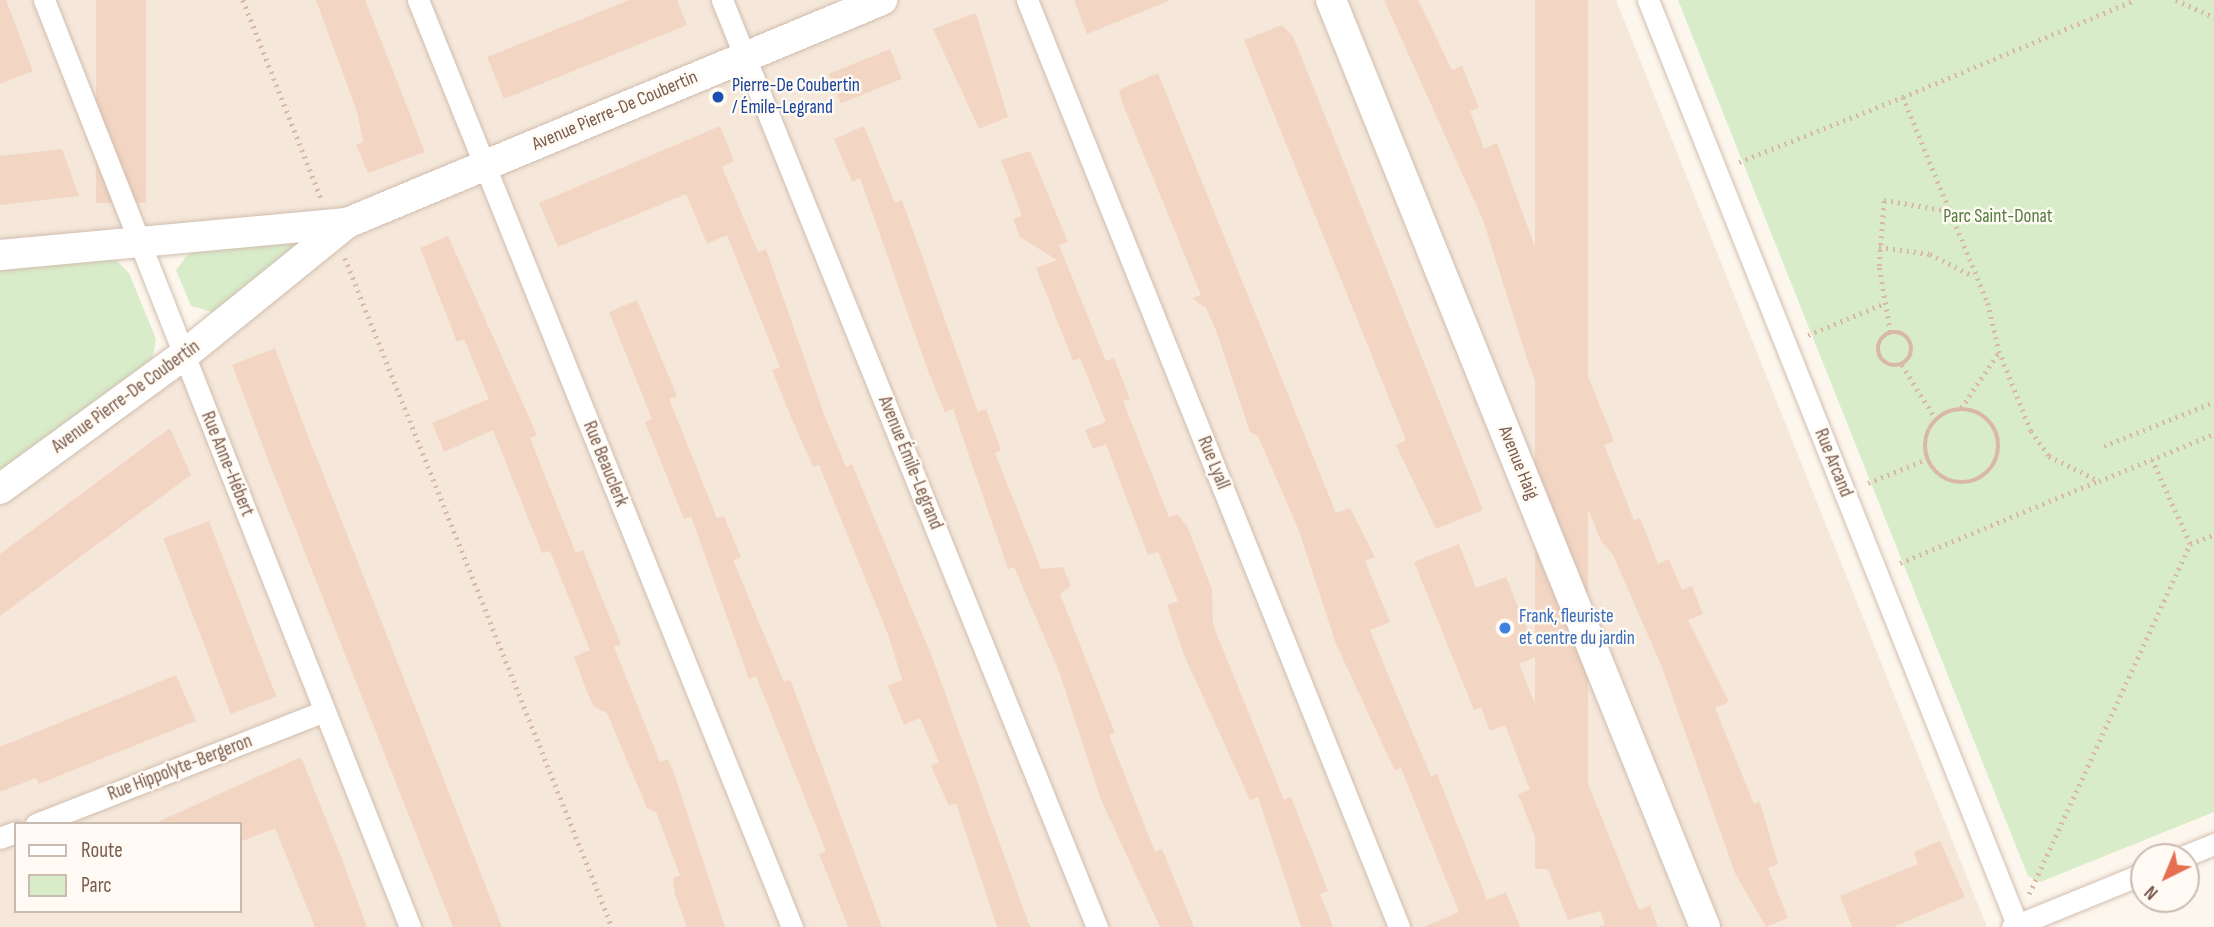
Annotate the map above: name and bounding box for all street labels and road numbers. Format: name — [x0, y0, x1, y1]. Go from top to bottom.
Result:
street label: Avenue Pierre-De Coubertin — [529, 66, 701, 156]
street label: Avenue Pierre-De Coubertin — [48, 336, 204, 458]
street label: Avenue Émile-Legrand — [873, 393, 947, 533]
street label: Rue Anne-Hébert — [196, 408, 258, 520]
street label: Rue Beauclerk — [578, 418, 632, 510]
street label: Avenue Haig — [1493, 423, 1543, 503]
street label: Rue Arcand — [1809, 425, 1857, 501]
street label: Rue Lyall — [1192, 433, 1234, 493]
street label: Rue Hippolyte-Bergeron — [105, 730, 255, 806]

